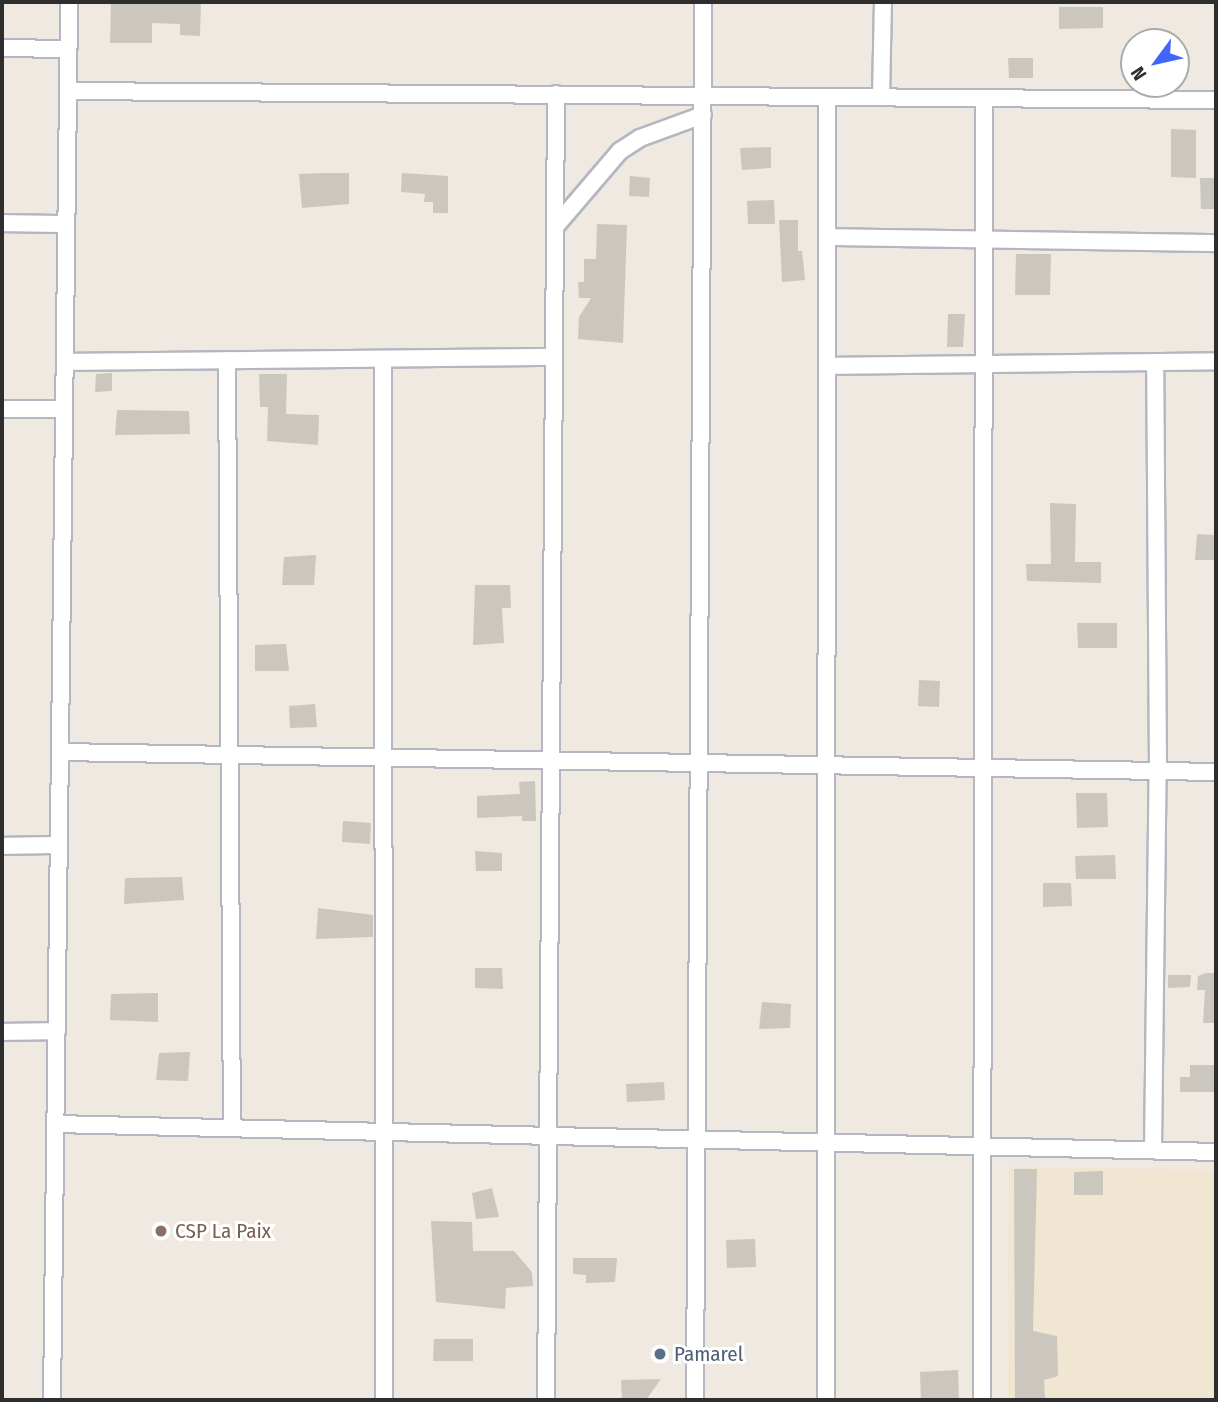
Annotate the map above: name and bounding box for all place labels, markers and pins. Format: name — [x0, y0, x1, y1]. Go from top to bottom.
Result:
place label: CSP La Paix — [175, 1218, 271, 1244]
marker: CSP La Paix — [153, 1223, 169, 1239]
place label: Pamarel — [674, 1341, 743, 1367]
marker: Pamarel — [652, 1346, 668, 1362]

